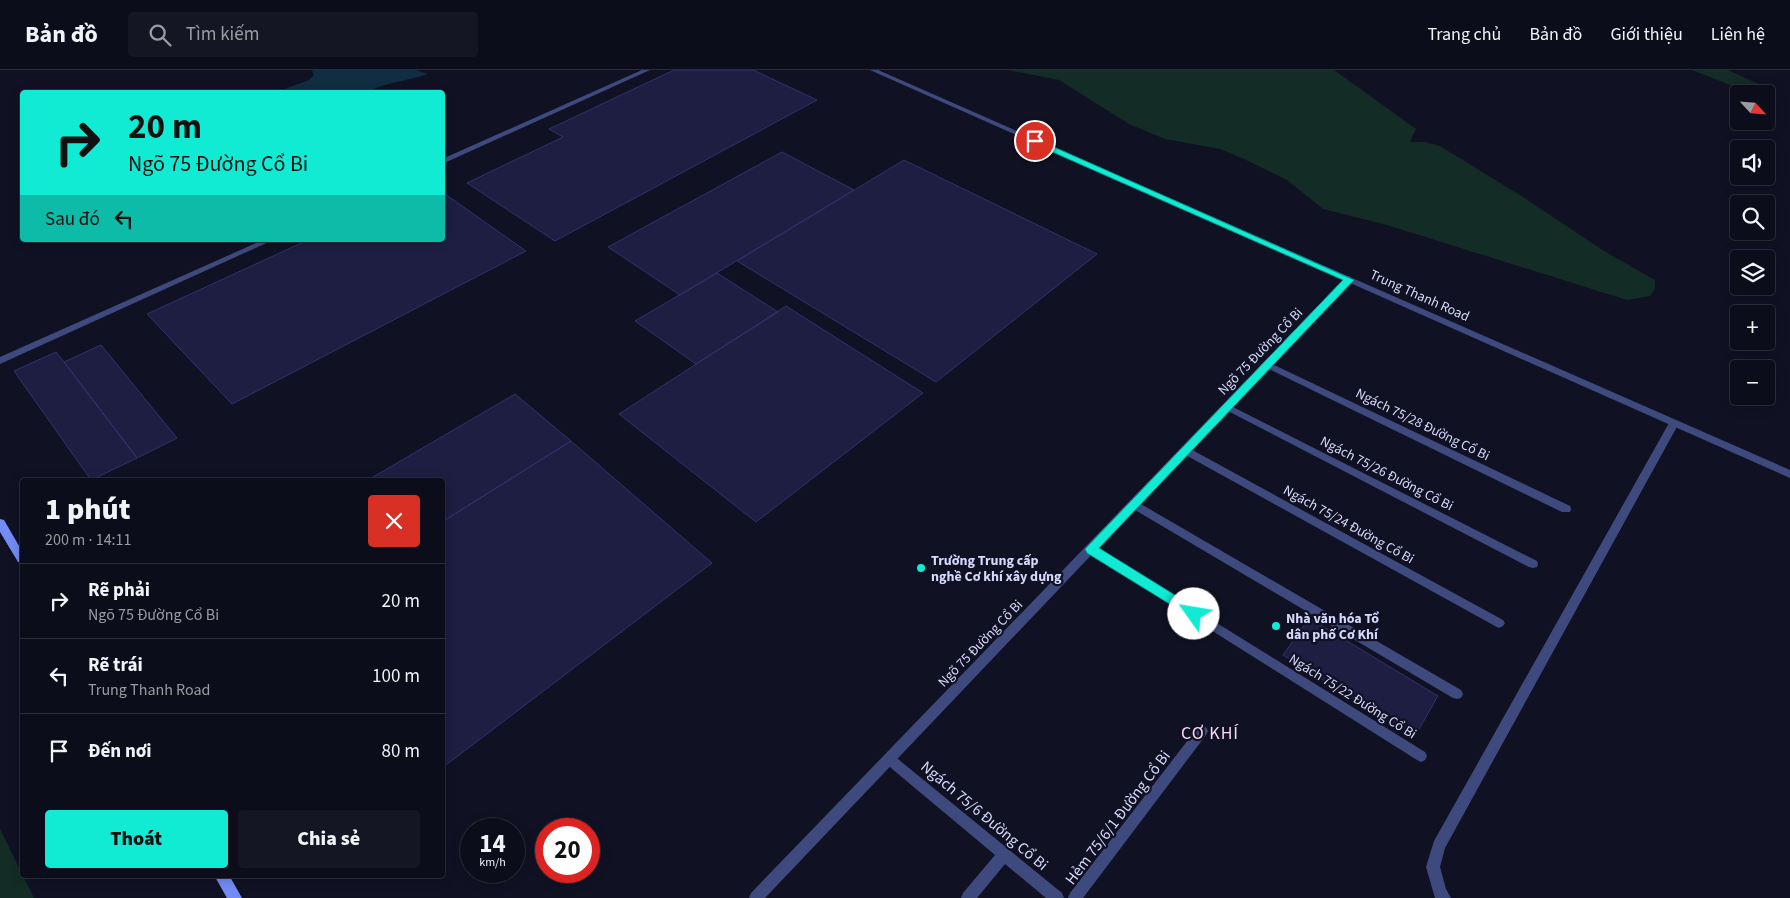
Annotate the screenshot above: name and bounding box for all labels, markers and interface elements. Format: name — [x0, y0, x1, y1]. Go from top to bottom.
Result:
search box — [128, 12, 478, 57]
text: Bản đồ — [25, 17, 98, 52]
icon: search — [146, 21, 174, 49]
text: Tìm kiếm — [186, 21, 259, 48]
text: Trang chủ — [1427, 22, 1501, 47]
text: Bản đồ — [1529, 22, 1582, 47]
text: Giới thiệu — [1610, 22, 1683, 47]
text: Liên hệ — [1711, 22, 1765, 47]
north arrow — [1730, 85, 1775, 130]
map controls — [1730, 85, 1775, 405]
text: 20 m — [128, 102, 202, 152]
icon: right — [45, 110, 110, 175]
pin — [1014, 120, 1056, 162]
icon: arrive — [1021, 127, 1049, 155]
button: sound — [1730, 140, 1775, 185]
text: Ngõ 75 Đường Cổ Bi — [128, 148, 308, 180]
button: search — [1730, 195, 1775, 240]
icon: left — [110, 205, 138, 233]
text: Sau đó — [45, 206, 100, 233]
button: layers — [1730, 250, 1775, 295]
street label: Trung Thanh Road — [1367, 265, 1473, 327]
street label: Ngõ 75 Đường Cổ Bi — [1214, 303, 1308, 400]
button: + — [1730, 305, 1775, 350]
button: − — [1730, 360, 1775, 405]
street label: Ngách 75/28 Đường Cổ Bi — [1352, 384, 1493, 466]
street label: Ngách 75/26 Đường Cổ Bi — [1317, 432, 1457, 516]
street label: Ngách 75/24 Đường Cổ Bi — [1279, 481, 1418, 569]
text: 1 phút — [45, 488, 131, 531]
button: close — [368, 495, 420, 547]
text: 200 m · 14:11 — [45, 529, 132, 551]
place label: Trường Trung cấp nghề Cơ khí xây dựng — [931, 551, 1062, 587]
marker: Trường Trung cấp nghề Cơ khí xây dựng — [915, 562, 927, 574]
text: Rẽ phải — [88, 577, 150, 604]
icon: right — [45, 587, 73, 615]
position arrow — [1167, 587, 1219, 639]
text: 20 m — [382, 588, 420, 615]
street label: Ngõ 75 Đường Cổ Bi — [934, 595, 1028, 692]
text: Ngõ 75 Đường Cổ Bi — [88, 604, 219, 626]
place label: Nhà văn hóa Tổ dân phố Cơ Khí — [1286, 609, 1379, 645]
marker: Nhà văn hóa Tổ dân phố Cơ Khí — [1270, 620, 1282, 632]
street label: Ngách 75/22 Đường Cổ Bi — [1285, 649, 1420, 744]
text: Rẽ trái — [88, 652, 143, 679]
icon: left — [45, 662, 73, 690]
text: 100 m — [372, 663, 420, 690]
text: Trung Thanh Road — [88, 679, 210, 701]
district label: CƠ KHÍ — [1181, 721, 1239, 746]
icon: arrive — [45, 737, 73, 765]
text: Đến nơi — [88, 738, 152, 765]
text: 80 m — [382, 738, 420, 765]
street label: Hẻm 75/6/1 Đường Cổ Bi — [1060, 746, 1176, 889]
street label: Ngách 75/6 Đường Cổ Bi — [916, 756, 1053, 876]
button: Thoát — [45, 810, 228, 868]
button: Chia sẻ — [238, 810, 420, 868]
speed limit sign: 20 — [535, 818, 600, 883]
text: 14 — [479, 826, 506, 862]
text: km/h — [479, 854, 506, 871]

